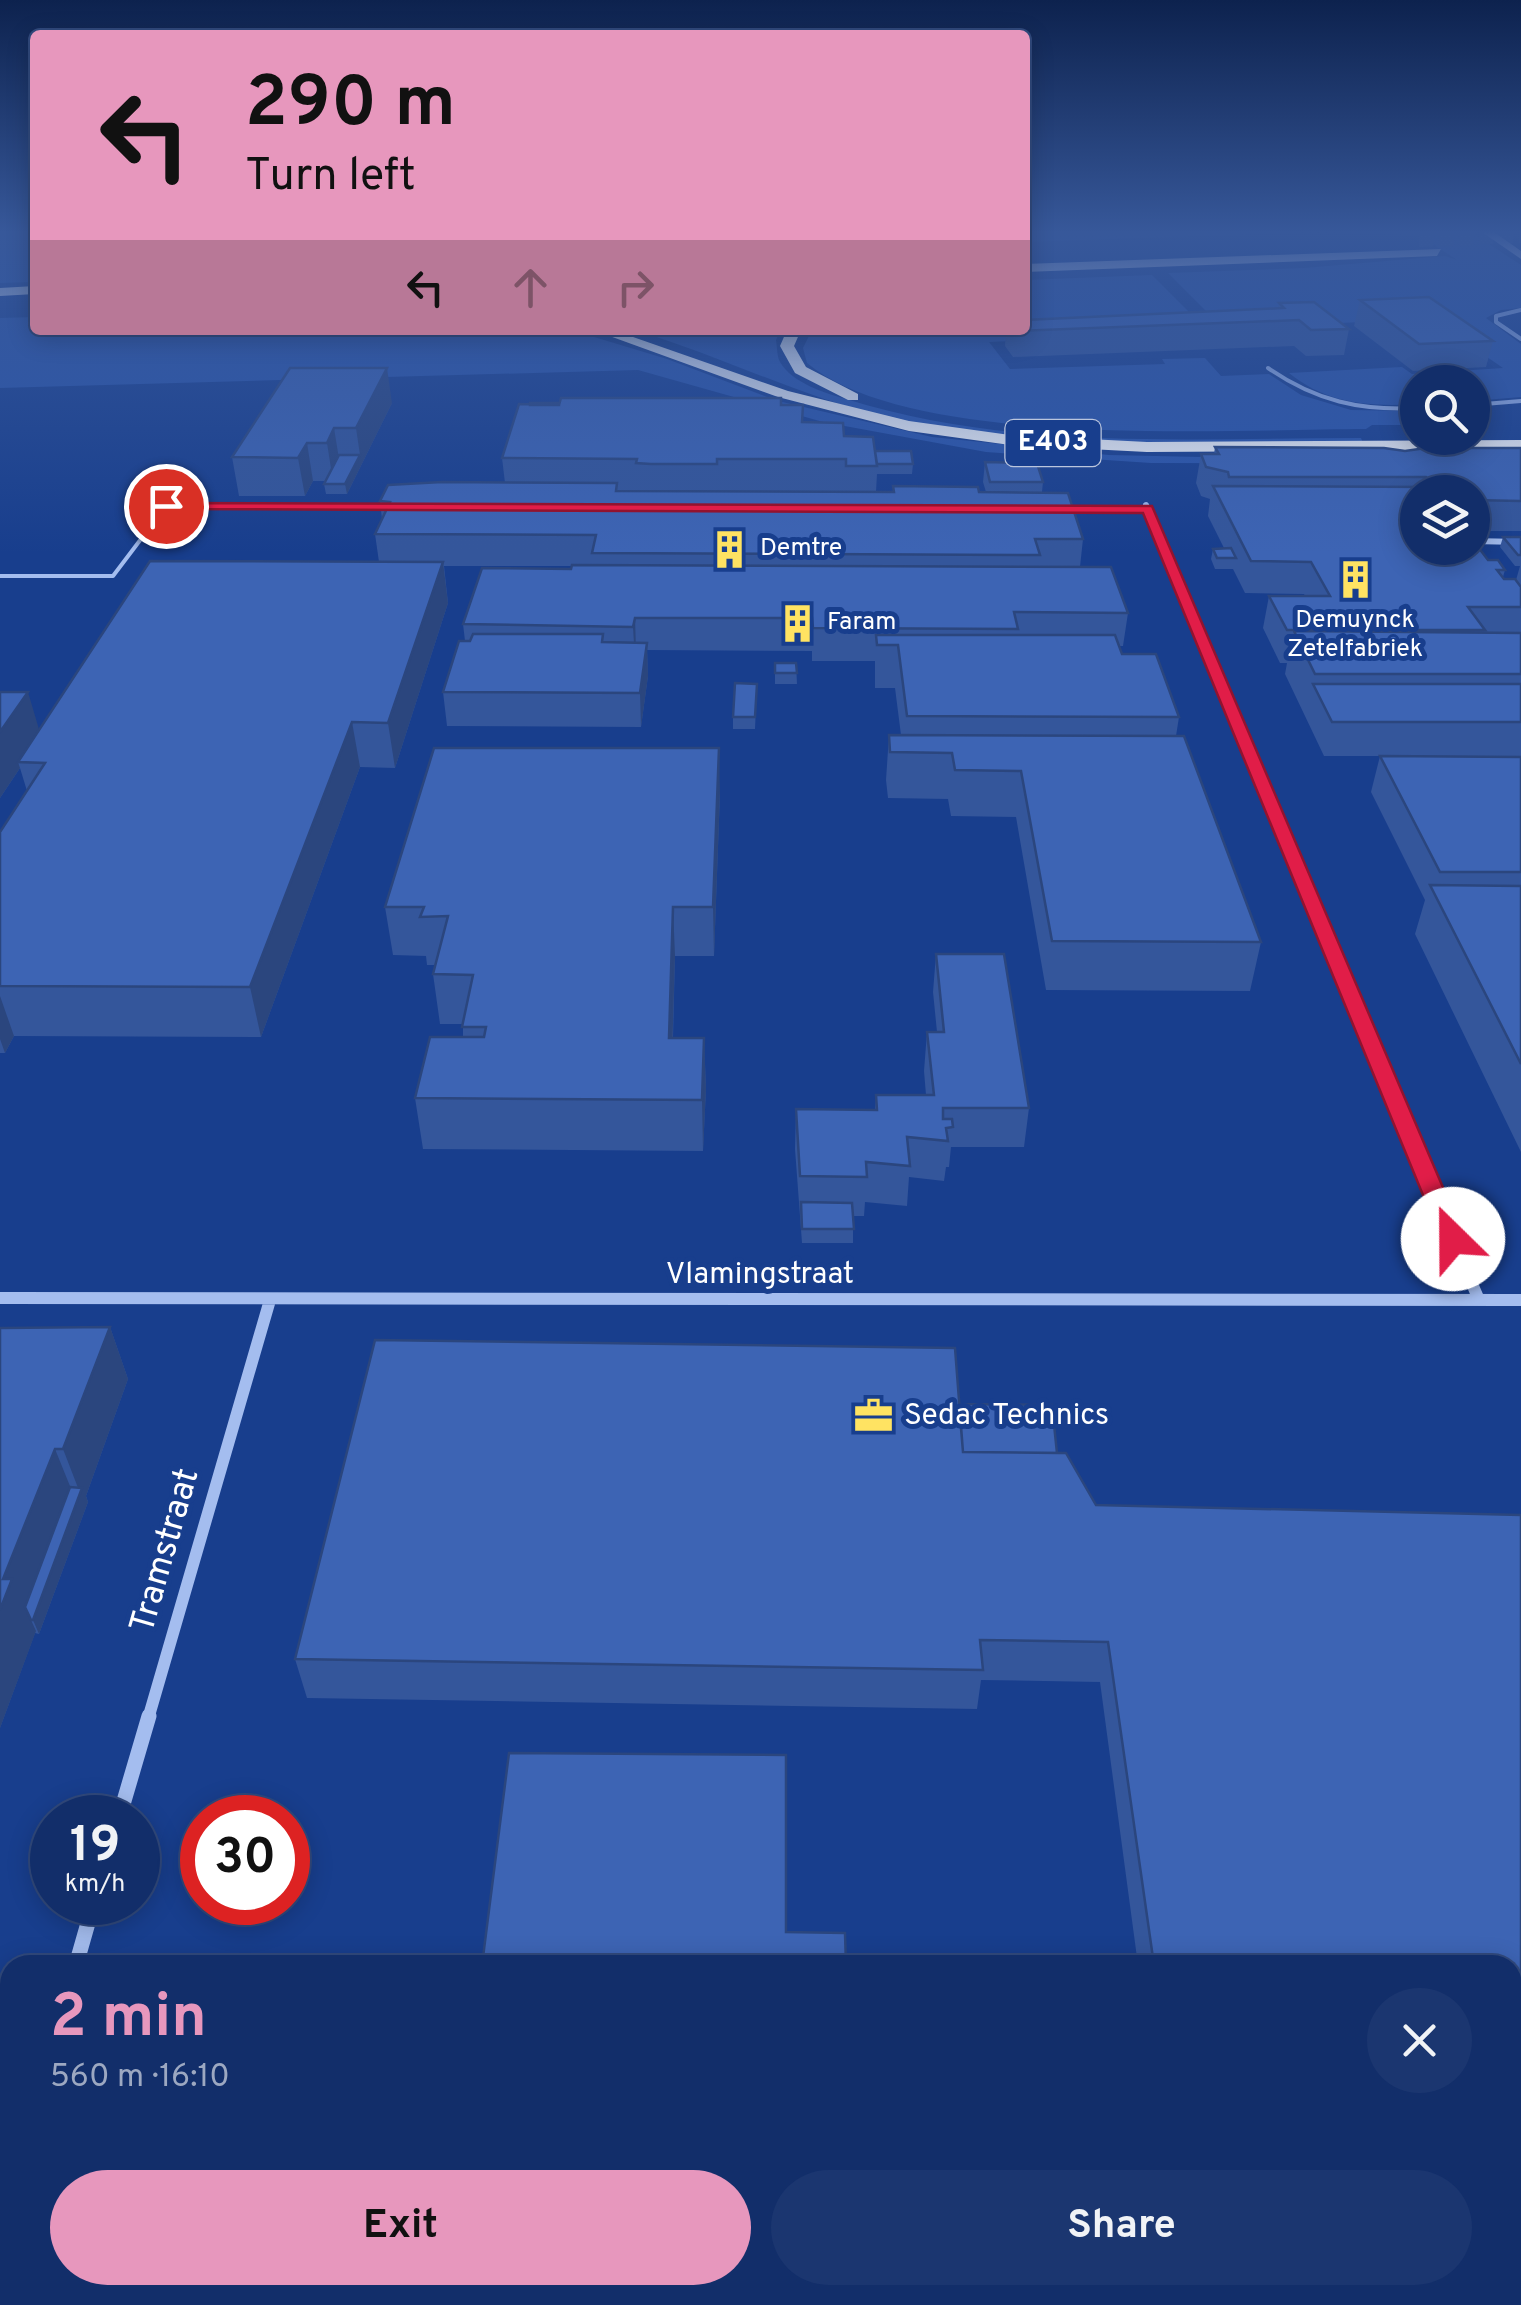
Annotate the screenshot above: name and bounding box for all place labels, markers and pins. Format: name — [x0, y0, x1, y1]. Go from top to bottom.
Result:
pin — [124, 464, 209, 549]
building icon: Demtre — [709, 528, 751, 570]
place label: Demtre — [760, 533, 842, 565]
building icon: Demuynck Zetelfabriek — [1334, 559, 1376, 601]
building icon: Faram — [776, 602, 818, 644]
place label: Demuynck Zetelfabriek — [1287, 605, 1423, 666]
place label: Faram — [827, 607, 896, 639]
office icon: Sedac Technics — [853, 1395, 895, 1437]
place label: Sedac Technics — [904, 1398, 1109, 1435]

